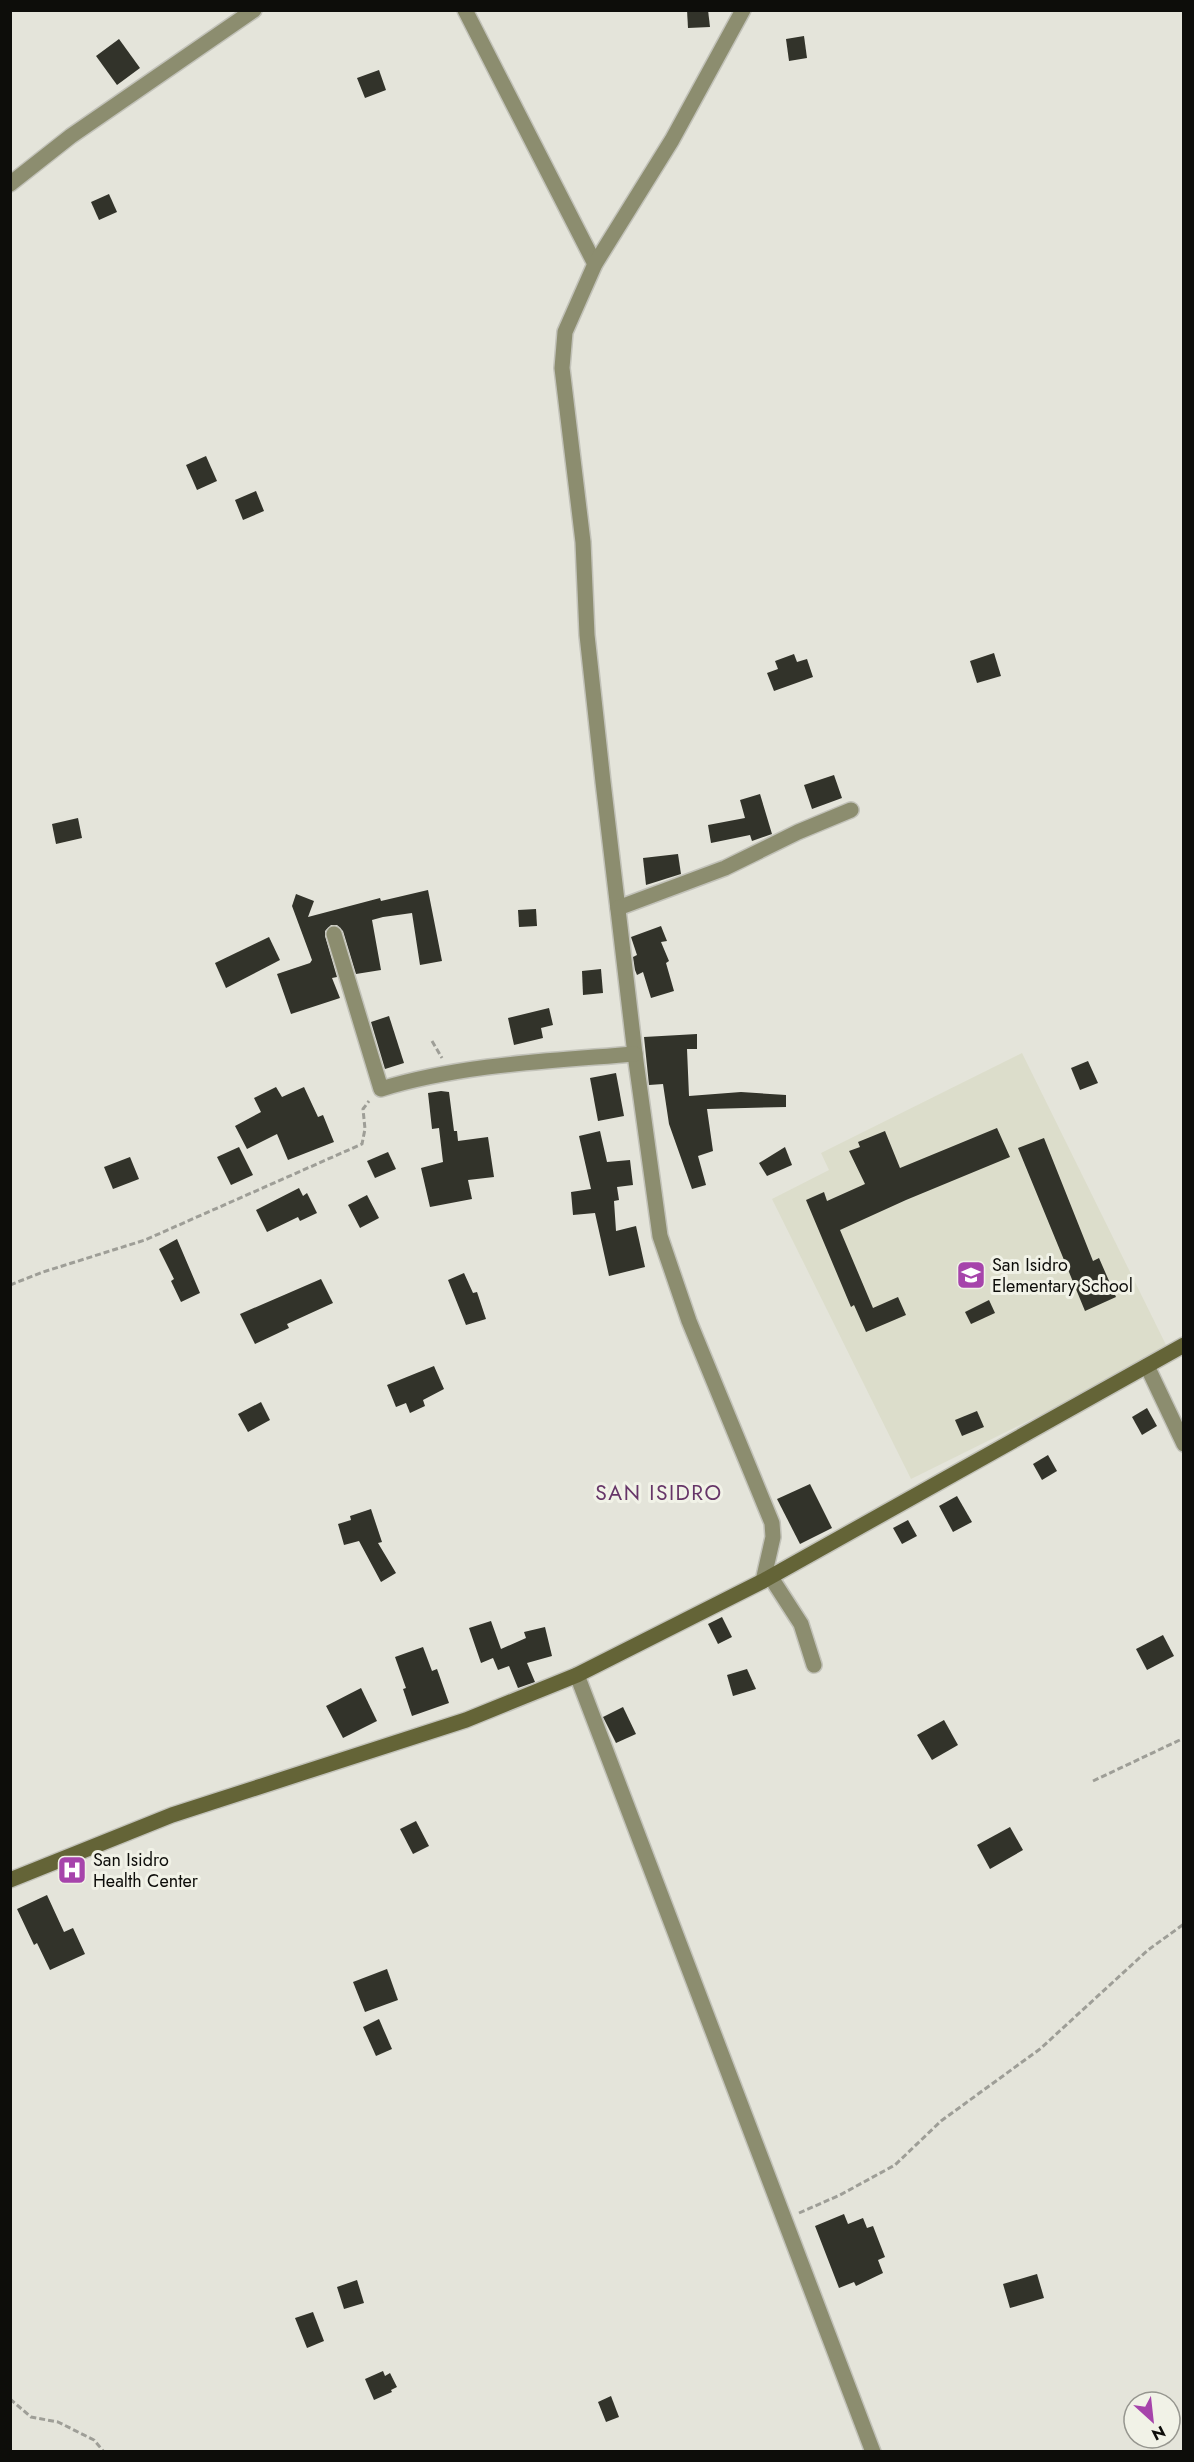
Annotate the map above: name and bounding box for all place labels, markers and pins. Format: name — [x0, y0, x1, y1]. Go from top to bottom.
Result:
place label: San Isidro Elementary School — [992, 1252, 1133, 1299]
school or university icon: San Isidro Elementary School — [955, 1259, 987, 1291]
place label: San Isidro Health Center — [93, 1847, 199, 1894]
hospital icon: San Isidro Health Center — [56, 1854, 88, 1886]

